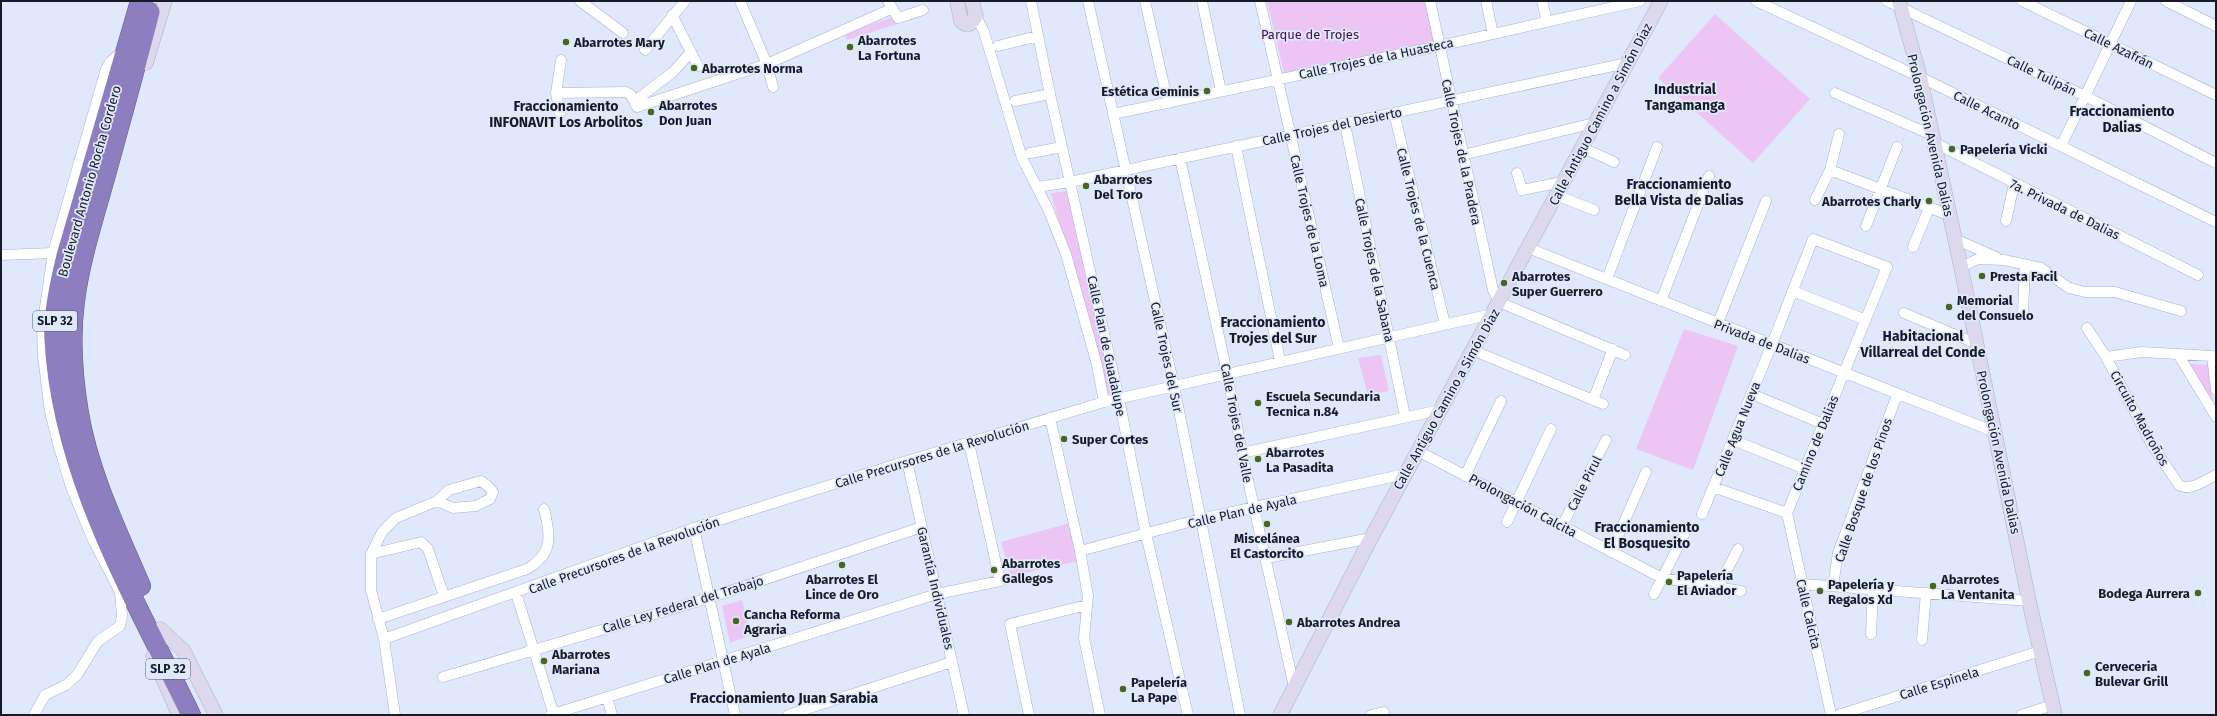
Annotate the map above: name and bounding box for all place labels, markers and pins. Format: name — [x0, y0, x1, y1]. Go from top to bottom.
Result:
place label: Abarrotes La Fortuna — [857, 33, 921, 63]
place label: Abarrotes Mary — [573, 35, 665, 50]
marker: Abarrotes Mary — [561, 37, 571, 47]
marker: Abarrotes La Fortuna — [845, 42, 855, 52]
place label: Abarrotes Norma — [701, 61, 803, 76]
marker: Abarrotes Norma — [689, 63, 699, 73]
place label: Estética Geminis — [1101, 84, 1200, 99]
marker: Estética Geminis — [1202, 86, 1212, 96]
place label: Abarrotes Don Juan — [658, 98, 718, 128]
marker: Abarrotes Don Juan — [646, 107, 656, 117]
place label: Papelería Vicki — [1960, 142, 2048, 157]
marker: Papelería Vicki — [1947, 144, 1957, 154]
place label: Abarrotes Del Toro — [1093, 172, 1153, 202]
marker: Abarrotes Del Toro — [1081, 181, 1091, 191]
place label: Abarrotes Charly — [1821, 194, 1921, 209]
marker: Abarrotes Charly — [1924, 196, 1934, 206]
place label: Abarrotes Super Guerrero — [1511, 269, 1603, 299]
place label: Presta Facil — [1990, 269, 2057, 284]
marker: Presta Facil — [1977, 271, 1987, 281]
marker: Abarrotes Super Guerrero — [1499, 278, 1509, 288]
place label: Memorial del Consuelo — [1957, 293, 2034, 323]
marker: Memorial del Consuelo — [1944, 302, 1954, 312]
place label: Escuela Secundaria Tecnica n.84 — [1266, 389, 1380, 419]
marker: Escuela Secundaria Tecnica n.84 — [1253, 398, 1263, 408]
place label: Super Cortes — [1072, 432, 1149, 447]
marker: Super Cortes — [1059, 434, 1069, 444]
place label: Abarrotes La Pasadita — [1265, 445, 1334, 475]
marker: Abarrotes La Pasadita — [1253, 454, 1263, 464]
marker: Miscelánea El Castorcito — [1262, 519, 1272, 529]
place label: Miscelánea El Castorcito — [1230, 531, 1304, 561]
place label: Abarrotes Gallegos — [1001, 556, 1061, 586]
marker: Abarrotes El Lince de Oro — [837, 560, 847, 570]
marker: Abarrotes Gallegos — [989, 565, 999, 575]
place label: Papelería El Aviador — [1677, 568, 1737, 598]
place label: Abarrotes El Lince de Oro — [805, 572, 879, 602]
place label: Abarrotes La Ventanita — [1940, 572, 2015, 602]
marker: Papelería El Aviador — [1664, 577, 1674, 587]
place label: Papelería y Regalos Xd — [1828, 577, 1894, 607]
marker: Abarrotes La Ventanita — [1928, 581, 1938, 591]
marker: Papelería y Regalos Xd — [1815, 586, 1825, 596]
place label: Bodega Aurrera — [2098, 586, 2190, 601]
marker: Bodega Aurrera — [2193, 588, 2203, 598]
place label: Cancha Reforma Agraria — [743, 607, 840, 637]
place label: Abarrotes Andrea — [1296, 615, 1400, 630]
marker: Cancha Reforma Agraria — [731, 616, 741, 626]
marker: Abarrotes Andrea — [1284, 617, 1294, 627]
place label: Abarrotes Mariana — [551, 647, 611, 677]
marker: Abarrotes Mariana — [539, 656, 549, 666]
place label: Cerveceria Bulevar Grill — [2095, 659, 2168, 689]
marker: Cerveceria Bulevar Grill — [2082, 668, 2092, 678]
place label: Papelería La Pape — [1131, 675, 1187, 705]
marker: Papelería La Pape — [1118, 684, 1128, 694]

